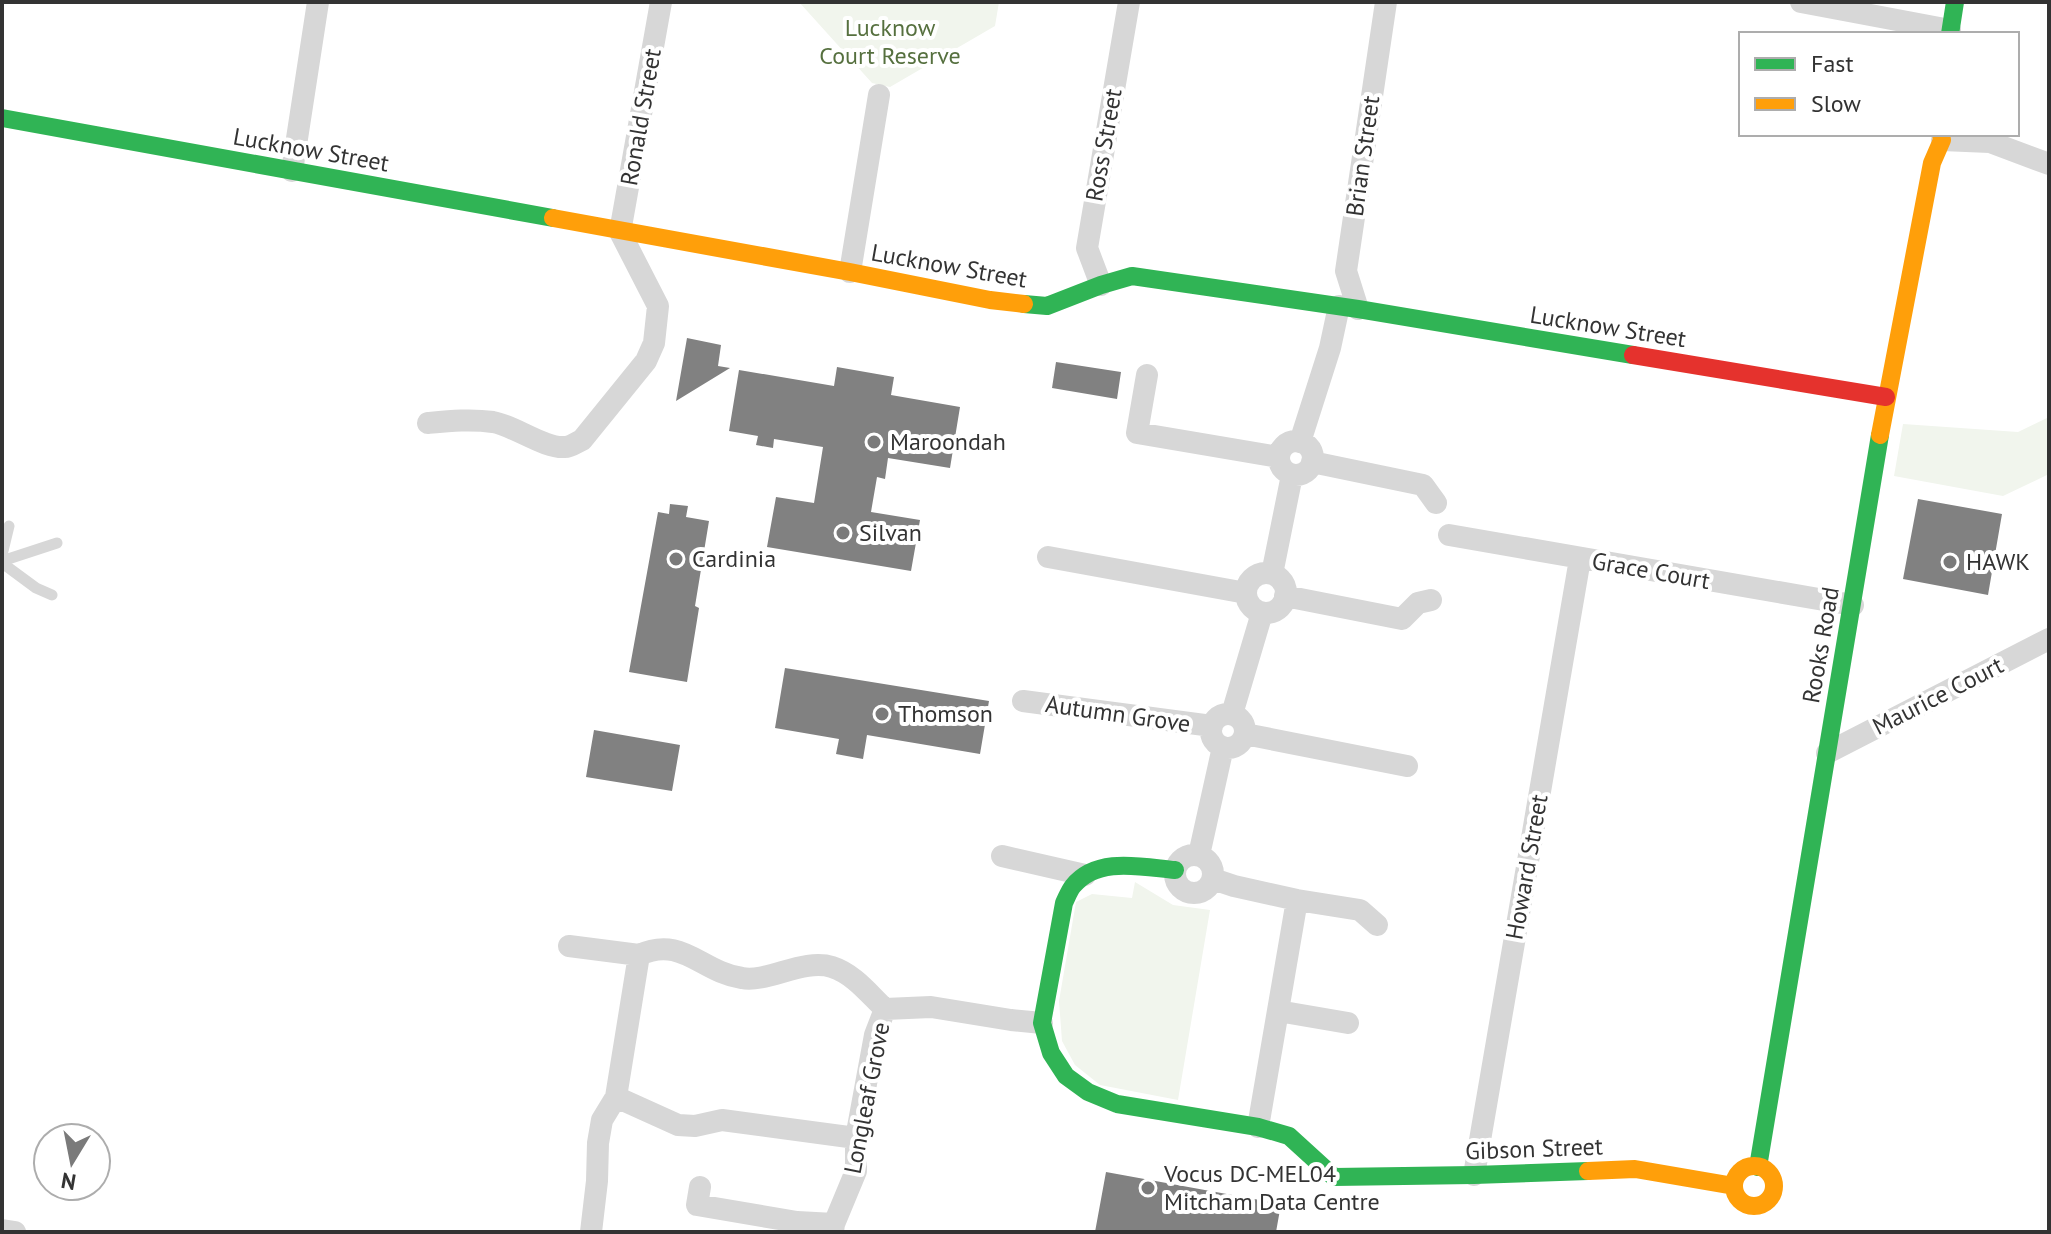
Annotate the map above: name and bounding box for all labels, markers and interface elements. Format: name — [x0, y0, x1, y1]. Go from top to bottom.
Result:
park label: Lucknow Court Reserve — [819, 12, 961, 71]
legend — [1739, 32, 2019, 136]
street label: Ronald Street — [613, 46, 668, 188]
text: Fast — [1811, 48, 1854, 79]
street label: Ross Street — [1078, 86, 1129, 204]
text: Slow — [1811, 88, 1861, 119]
street label: Brian Street — [1339, 94, 1386, 218]
street label: Lucknow Street — [231, 121, 391, 178]
street label: Lucknow Street — [869, 237, 1029, 294]
street label: Lucknow Street — [1528, 299, 1688, 354]
place label: Maroondah — [890, 426, 1006, 457]
marker: Maroondah — [865, 433, 883, 451]
place label: Silvan — [859, 517, 922, 548]
marker: Silvan — [834, 524, 852, 542]
place label: Cardinia — [692, 543, 776, 574]
street label: Grace Court — [1590, 545, 1713, 596]
place label: HAWK — [1966, 546, 2030, 577]
marker: Cardinia — [667, 550, 685, 568]
marker: HAWK — [1941, 553, 1959, 571]
street label: Rooks Road — [1795, 584, 1846, 706]
street label: Maurice Court — [1867, 649, 2009, 742]
street label: Autumn Grove — [1044, 688, 1193, 739]
place label: Thomson — [898, 698, 993, 729]
marker: Thomson — [873, 705, 891, 723]
street label: Howard Street — [1498, 792, 1555, 942]
street label: Longleaf Grove — [837, 1019, 896, 1176]
north arrow — [32, 1122, 112, 1202]
street label: Gibson Street — [1465, 1131, 1603, 1166]
place label: Vocus DC-MEL04 Mitcham Data Centre — [1163, 1158, 1380, 1217]
text: N — [59, 1167, 78, 1197]
marker: Vocus DC-MEL04 Mitcham Data Centre — [1139, 1179, 1157, 1197]

